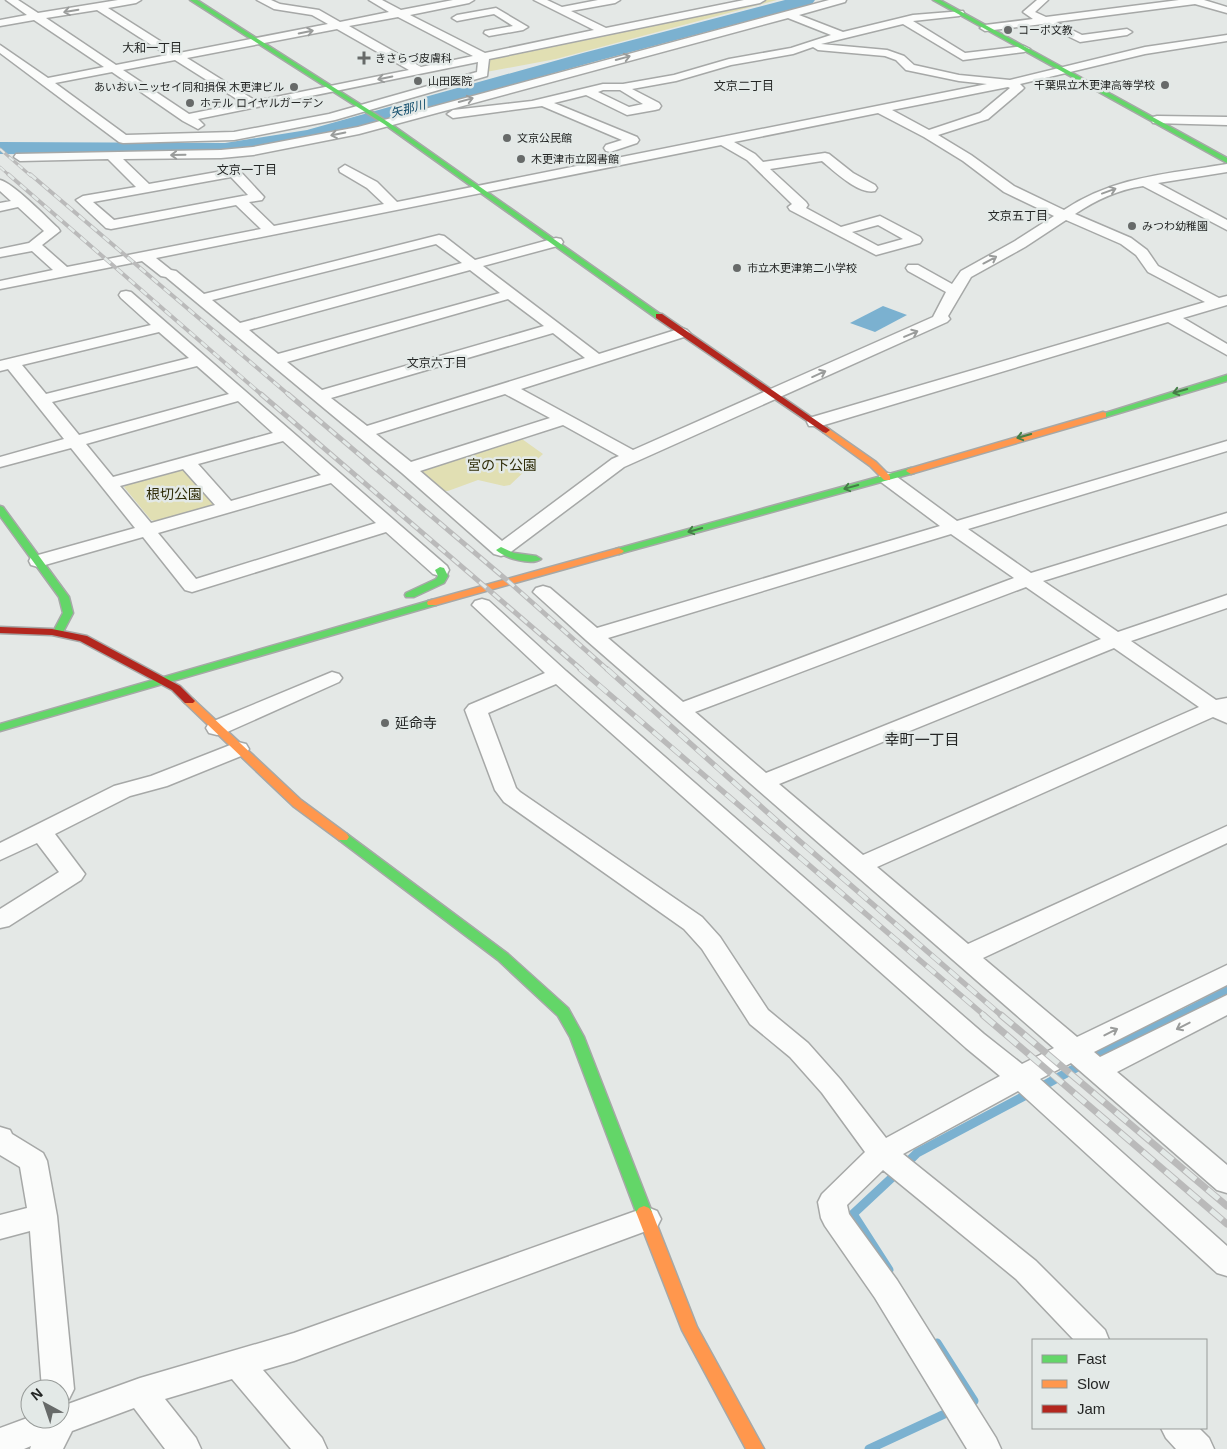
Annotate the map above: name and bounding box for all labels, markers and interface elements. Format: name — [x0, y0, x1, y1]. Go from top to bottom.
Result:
one-way arrow — [63, 6, 79, 16]
marker: コーポ文教 — [1002, 24, 1014, 36]
place label: コーポ文教 — [1018, 24, 1073, 36]
one-way arrow — [298, 26, 314, 36]
district label: 大和一丁目 — [122, 41, 182, 55]
marker: きさらづ皮膚科 — [357, 51, 371, 65]
place label: きさらづ皮膚科 — [375, 52, 452, 64]
one-way arrow — [615, 53, 631, 63]
one-way arrow — [377, 74, 393, 83]
marker: 山田医院 — [412, 75, 424, 87]
place label: 山田医院 — [428, 75, 472, 87]
district label: 文京二丁目 — [714, 79, 774, 93]
place label: 千葉県立木更津高等学校 — [1034, 79, 1155, 91]
marker: 千葉県立木更津高等学校 — [1159, 79, 1171, 91]
place label: あいおいニッセイ同和損保 木更津ビル — [94, 81, 284, 93]
marker: あいおいニッセイ同和損保 木更津ビル — [288, 81, 300, 93]
one-way arrow — [458, 95, 474, 104]
marker: ホテル ロイヤルガーデン — [184, 97, 196, 109]
place label: ホテル ロイヤルガーデン — [200, 97, 323, 109]
water label: 矢那川 — [389, 97, 429, 120]
one-way arrow — [331, 130, 347, 139]
marker: 文京公民館 — [501, 132, 513, 144]
place label: 文京公民館 — [517, 132, 572, 144]
one-way arrow — [170, 151, 186, 160]
marker: 木更津市立図書館 — [515, 153, 527, 165]
place label: 木更津市立図書館 — [531, 153, 619, 165]
district label: 文京一丁目 — [217, 163, 277, 177]
one-way arrow — [1101, 186, 1116, 195]
district label: 文京五丁目 — [988, 209, 1048, 223]
marker: みつわ幼稚園 — [1126, 220, 1138, 232]
place label: みつわ幼稚園 — [1142, 220, 1208, 232]
one-way arrow — [983, 255, 998, 265]
marker: 市立木更津第二小学校 — [731, 262, 743, 274]
place label: 市立木更津第二小学校 — [747, 262, 857, 274]
one-way arrow — [903, 328, 918, 338]
district label: 文京六丁目 — [407, 356, 467, 370]
one-way arrow — [811, 369, 826, 378]
one-way arrow — [1173, 387, 1189, 397]
one-way arrow — [1016, 432, 1032, 442]
park label: 宮の下公園 — [467, 457, 537, 473]
one-way arrow — [844, 483, 860, 493]
park label: 根切公園 — [146, 486, 202, 502]
one-way arrow — [687, 525, 703, 535]
place label: 延命寺 — [395, 715, 437, 731]
marker: 延命寺 — [379, 717, 391, 729]
district label: 幸町一丁目 — [884, 731, 960, 748]
one-way arrow — [1176, 1021, 1191, 1031]
one-way arrow — [1103, 1027, 1118, 1037]
legend — [1032, 1339, 1207, 1429]
text: Fast — [1077, 1350, 1107, 1367]
text: Slow — [1077, 1375, 1110, 1392]
north arrow — [20, 1379, 70, 1429]
text: N — [28, 1385, 46, 1403]
text: Jam — [1077, 1400, 1105, 1417]

